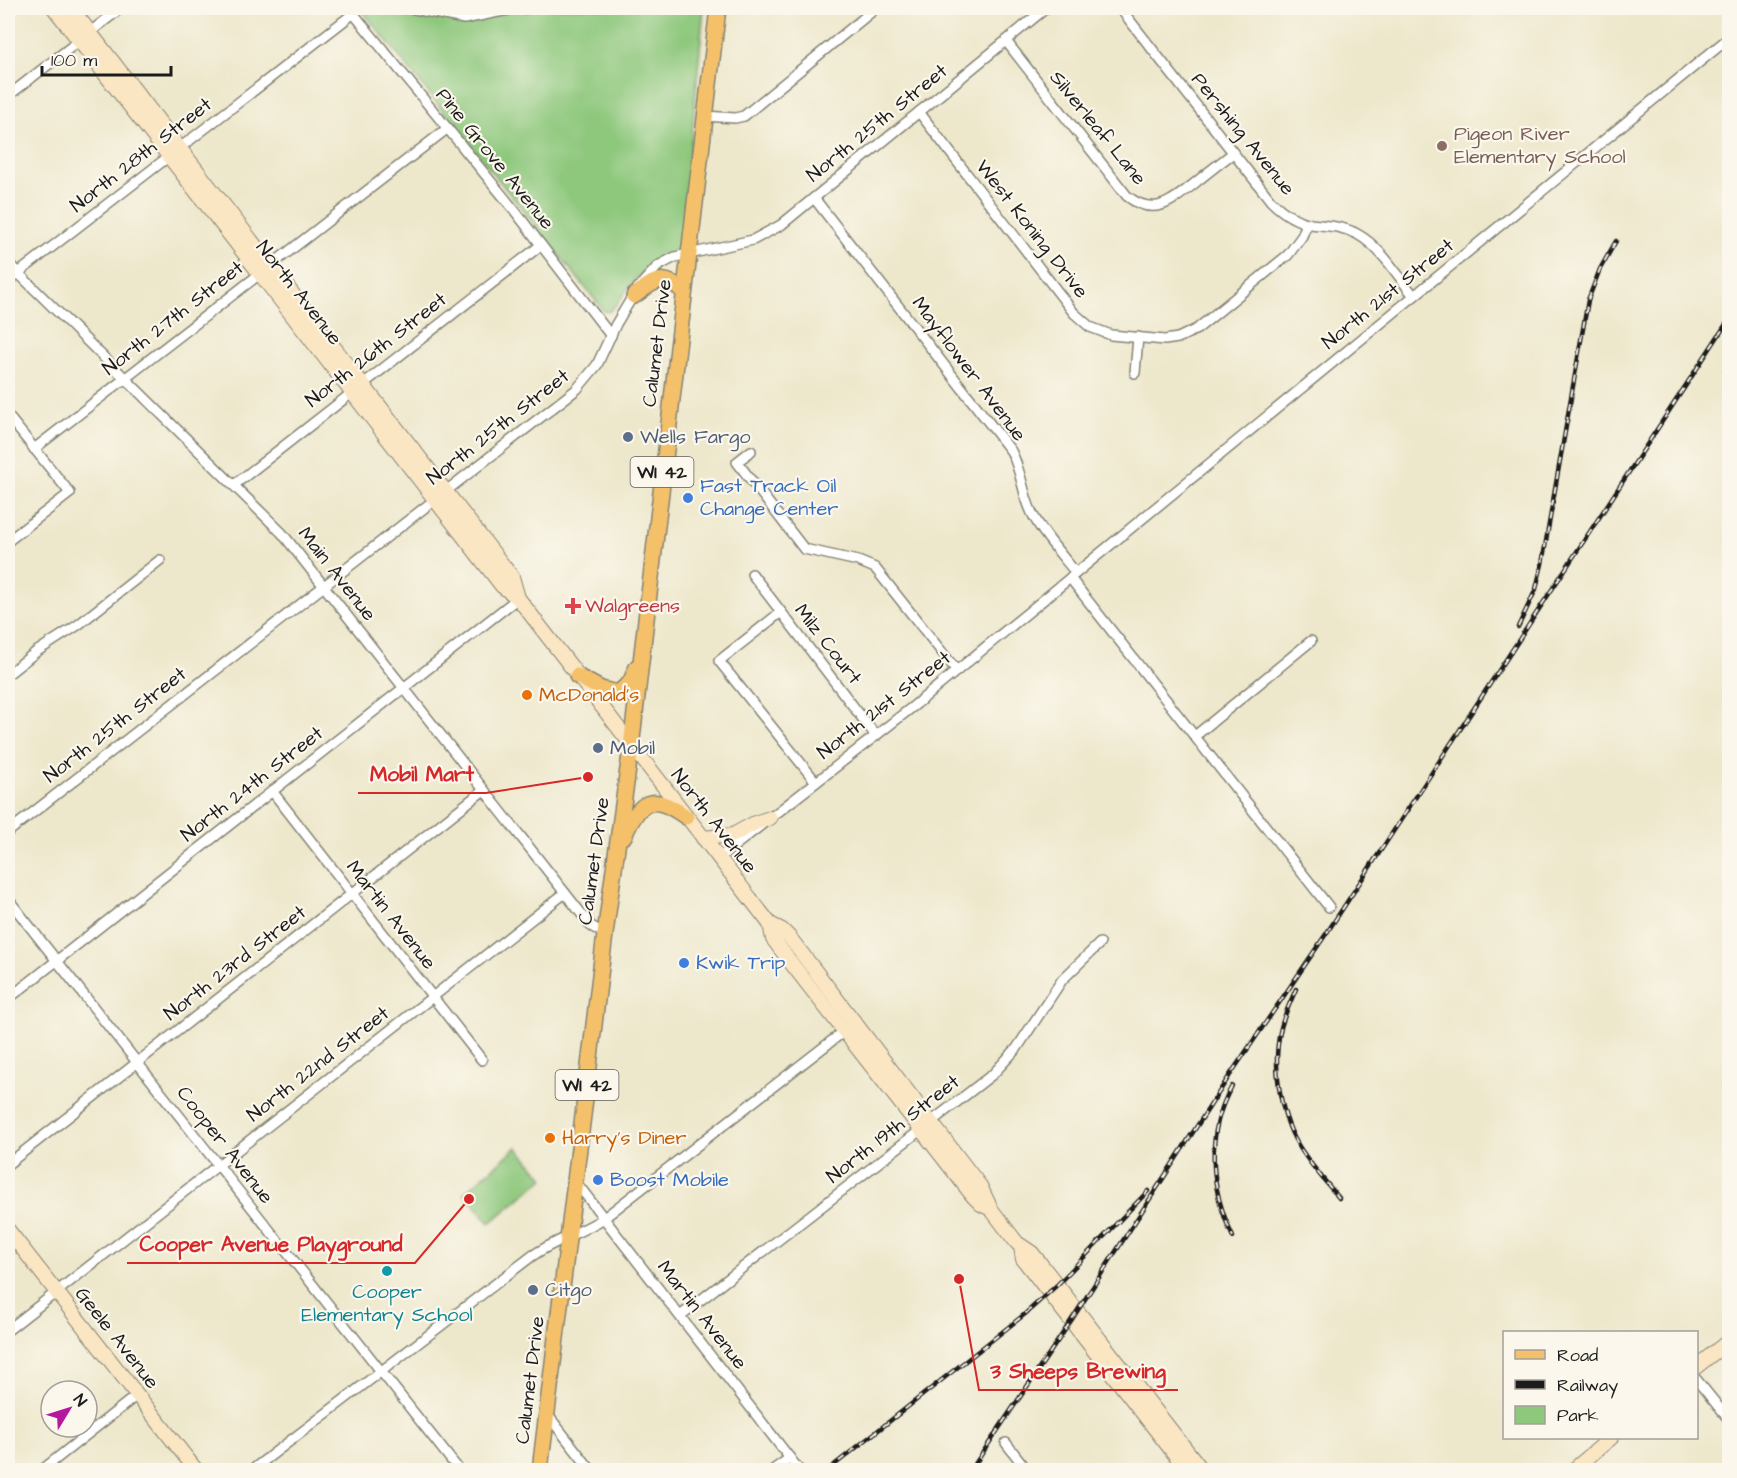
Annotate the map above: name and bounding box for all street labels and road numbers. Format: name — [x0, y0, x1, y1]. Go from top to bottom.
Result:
street label: North 25th Street — [801, 57, 953, 189]
street label: Silverleaf Lane — [1043, 65, 1153, 191]
street label: Pershing Avenue — [1184, 67, 1301, 202]
street label: Pine Grove Avenue — [429, 82, 561, 236]
street label: North 28th Street — [64, 91, 218, 219]
street label: West Koning Drive — [968, 154, 1095, 305]
street label: North 21st Street — [1316, 232, 1460, 356]
street label: North Avenue — [249, 235, 349, 351]
street label: North 27th Street — [97, 254, 249, 382]
street label: Calumet Drive — [635, 277, 679, 408]
street label: North 26th Street — [299, 286, 453, 414]
street label: Mayflower Avenue — [904, 291, 1033, 448]
street label: North 25th Street — [421, 362, 575, 492]
road number: WI 42 — [630, 457, 694, 487]
street label: Main Avenue — [291, 521, 383, 627]
street label: Milz Court — [788, 598, 868, 690]
street label: North 21st Street — [811, 644, 957, 766]
street label: North 25th Street — [38, 660, 192, 790]
street label: North 24th Street — [175, 720, 329, 848]
street label: North Avenue — [664, 763, 764, 879]
street label: Calumet Drive — [571, 795, 617, 926]
street label: Martin Avenue — [339, 854, 443, 976]
street label: North 23rd Street — [158, 899, 312, 1027]
street label: North 22nd Street — [241, 1000, 395, 1128]
street label: North 19th Street — [820, 1068, 966, 1190]
road number: WI 42 — [556, 1070, 618, 1100]
street label: Cooper Avenue — [170, 1080, 280, 1210]
street label: Martin Avenue — [650, 1254, 754, 1376]
street label: Geele Avenue — [68, 1281, 166, 1395]
street label: Calumet Drive — [508, 1314, 552, 1445]

